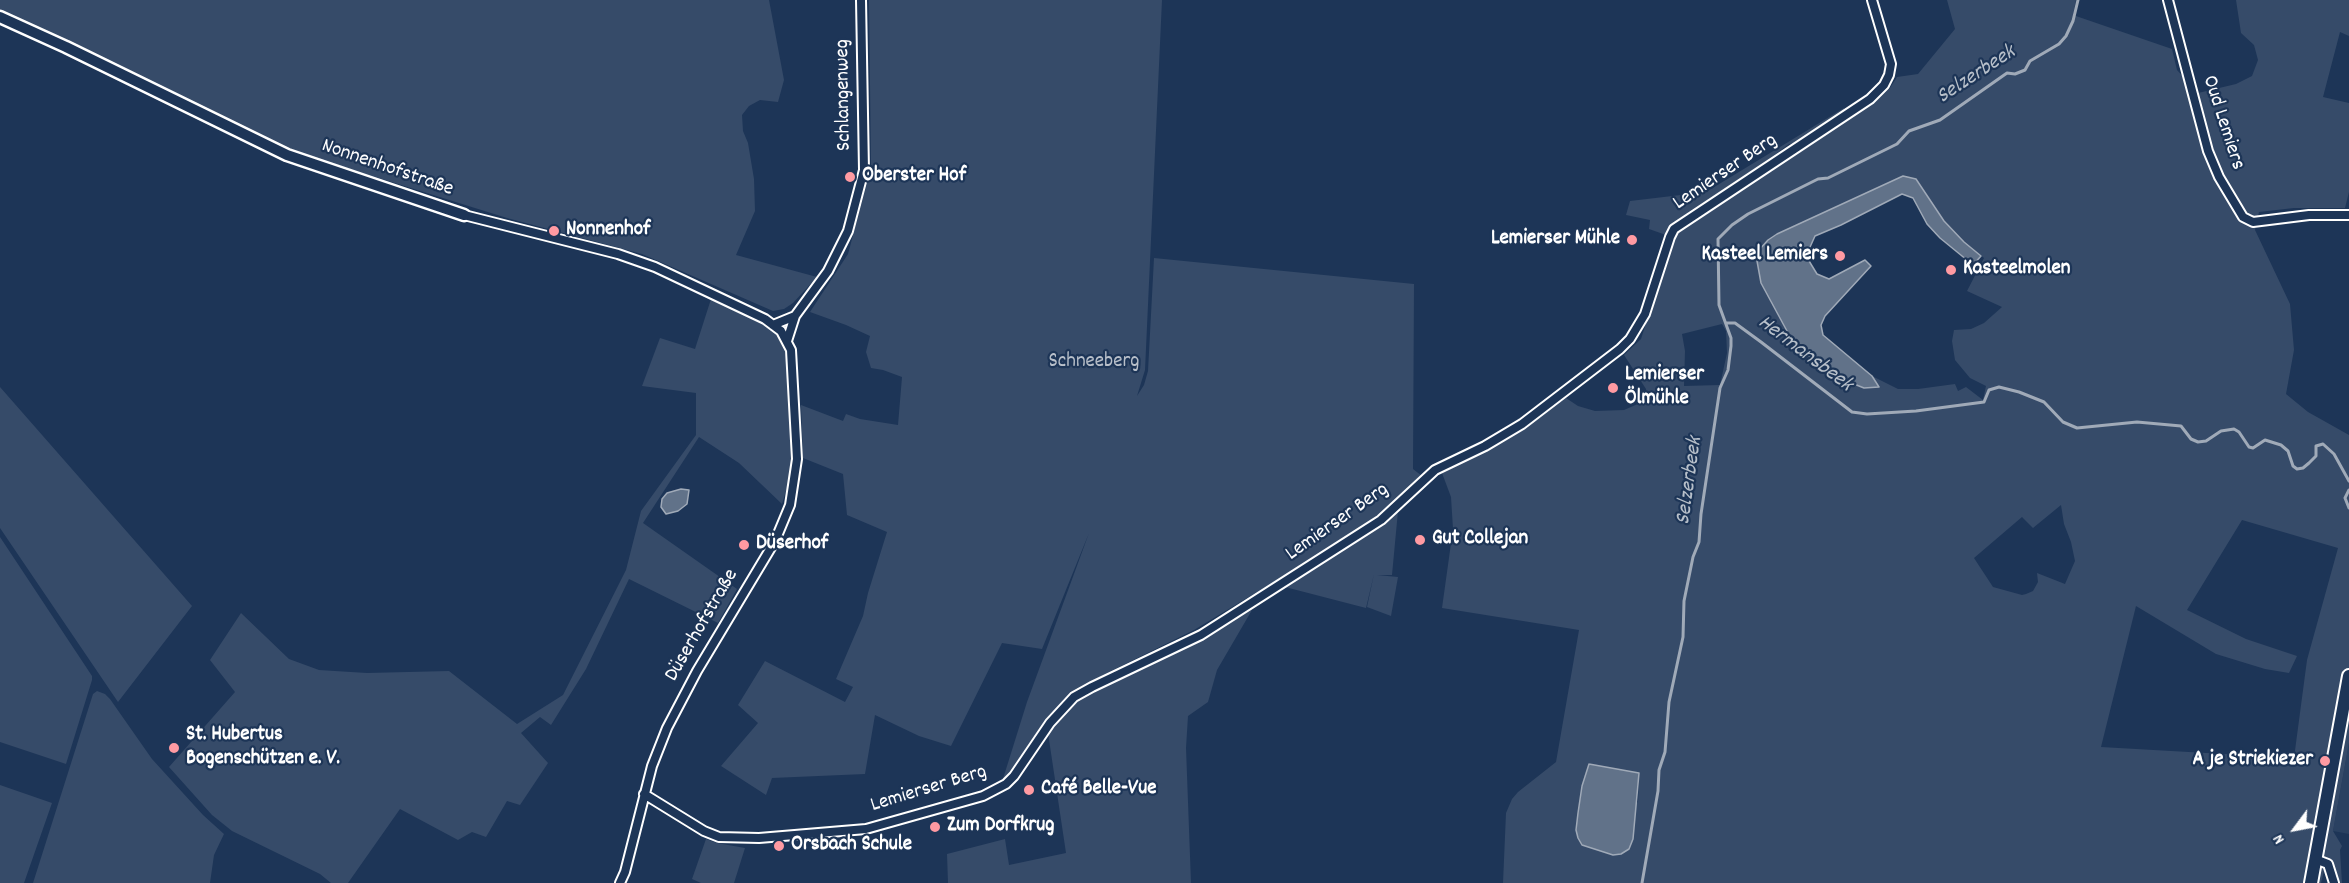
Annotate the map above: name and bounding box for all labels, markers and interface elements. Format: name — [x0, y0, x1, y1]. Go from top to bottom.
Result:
street label: Schlangenweg — [831, 39, 859, 151]
water label: Selzerbeek — [1933, 41, 2021, 111]
street label: Oud Lemiers — [2195, 73, 2249, 173]
street label: Lemierser Berg — [1669, 129, 1783, 217]
street label: Nonnenhofstraße — [318, 135, 456, 203]
place label: Oberster Hof — [862, 164, 966, 190]
marker: Oberster Hof — [843, 170, 857, 184]
place label: Nonnenhof — [566, 218, 650, 244]
marker: Nonnenhof — [547, 224, 561, 238]
place label: Lemierser Mühle — [1491, 227, 1620, 253]
marker: Lemierser Mühle — [1625, 233, 1639, 247]
place label: Kasteel Lemiers — [1702, 243, 1828, 269]
marker: Kasteel Lemiers — [1833, 249, 1847, 263]
place label: Kasteelmolen — [1963, 257, 2070, 283]
marker: Kasteelmolen — [1944, 263, 1958, 277]
water label: Hermansbeek — [1751, 311, 1857, 399]
park label: Schneeberg — [1049, 350, 1139, 376]
place label: Lemierser Ölmühle — [1625, 363, 1704, 413]
marker: Lemierser Ölmühle — [1606, 381, 1620, 395]
water label: Selzerbeek — [1672, 435, 1710, 527]
street label: Lemierser Berg — [1282, 478, 1394, 568]
place label: Gut Collejan — [1432, 527, 1528, 553]
place label: Düserhof — [756, 532, 828, 558]
marker: Gut Collejan — [1413, 533, 1427, 547]
marker: Düserhof — [737, 538, 751, 552]
street label: Düserhofstraße — [661, 565, 745, 687]
place label: St. Hubertus Bogenschützen e. V. — [186, 723, 340, 773]
marker: St. Hubertus Bogenschützen e. V. — [167, 741, 181, 755]
place label: A je Striekiezer — [2193, 748, 2313, 774]
marker: A je Striekiezer — [2318, 754, 2332, 768]
street label: Lemierser Berg — [868, 760, 990, 820]
place label: Café Belle-Vue — [1041, 777, 1156, 803]
marker: Café Belle-Vue — [1022, 783, 1036, 797]
north arrow — [2265, 799, 2325, 859]
place label: Zum Dorfkrug — [947, 814, 1055, 840]
marker: Zum Dorfkrug — [928, 820, 942, 834]
text: N — [2267, 829, 2291, 848]
place label: Orsbach Schule — [791, 833, 912, 859]
marker: Orsbach Schule — [772, 839, 786, 853]

